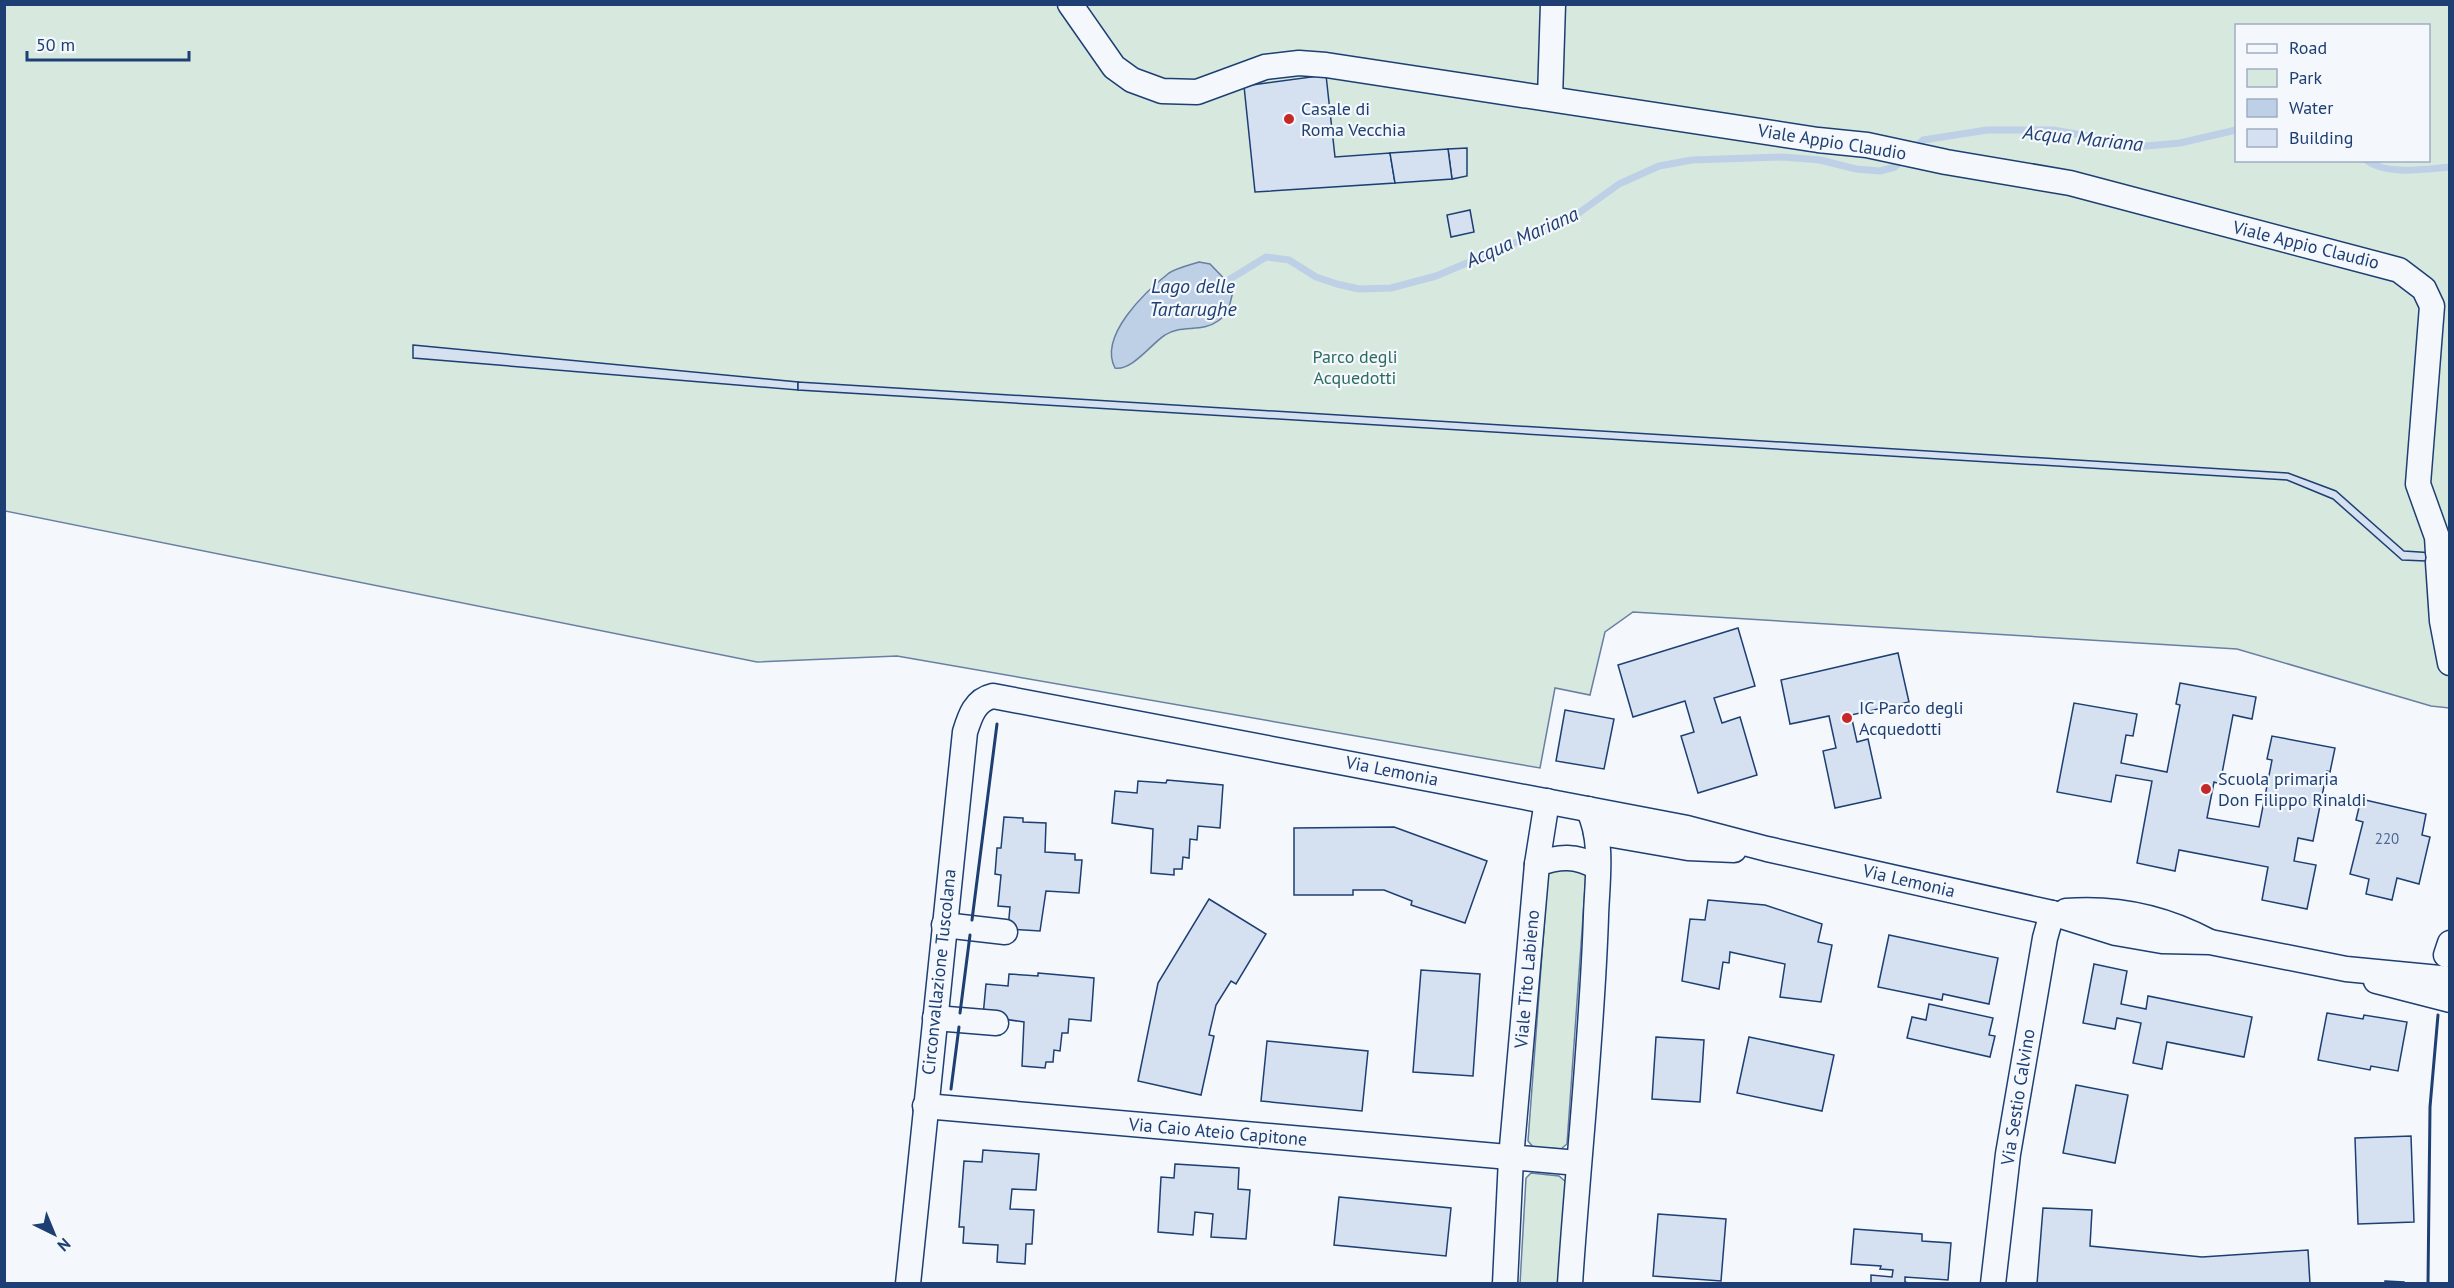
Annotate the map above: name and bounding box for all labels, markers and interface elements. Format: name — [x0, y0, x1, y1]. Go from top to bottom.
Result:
scale bar — [27, 24, 189, 62]
legend — [2235, 24, 2430, 162]
text: 50 m — [36, 33, 75, 56]
text: Road — [2289, 36, 2327, 59]
text: Park — [2289, 66, 2322, 89]
text: Water — [2289, 96, 2333, 119]
place label: Casale di Roma Vecchia — [1301, 97, 1406, 141]
marker: Casale di Roma Vecchia — [1282, 112, 1296, 126]
street label: Viale Appio Claudio — [1755, 118, 1908, 165]
water label: Acqua Mariana — [2021, 119, 2145, 157]
text: Building — [2289, 126, 2353, 149]
water label: Acqua Mariana — [1461, 200, 1583, 274]
street label: Viale Appio Claudio — [2229, 215, 2382, 274]
water label: Lago delle Tartarughe — [1149, 273, 1237, 322]
park label: Parco degli Acquedotti — [1312, 345, 1398, 389]
place label: IC Parco degli Acquedotti — [1859, 696, 1964, 740]
marker: IC Parco degli Acquedotti — [1840, 711, 1854, 725]
street label: Via Lemonia — [1343, 750, 1440, 791]
place label: Scuola primaria Don Filippo Rinaldi — [2218, 767, 2366, 811]
marker: Scuola primaria Don Filippo Rinaldi — [2199, 782, 2213, 796]
house number: 220 — [2375, 829, 2399, 848]
street label: Via Lemonia — [1860, 859, 1958, 902]
street label: Circonvallazione Tuscolana — [916, 868, 961, 1076]
street label: Viale Tito Labieno — [1509, 909, 1544, 1050]
street label: Via Sestio Calvino — [1995, 1027, 2040, 1168]
street label: Via Caio Ateio Capitone — [1127, 1112, 1308, 1151]
north arrow — [24, 1204, 84, 1264]
text: N — [54, 1234, 75, 1256]

